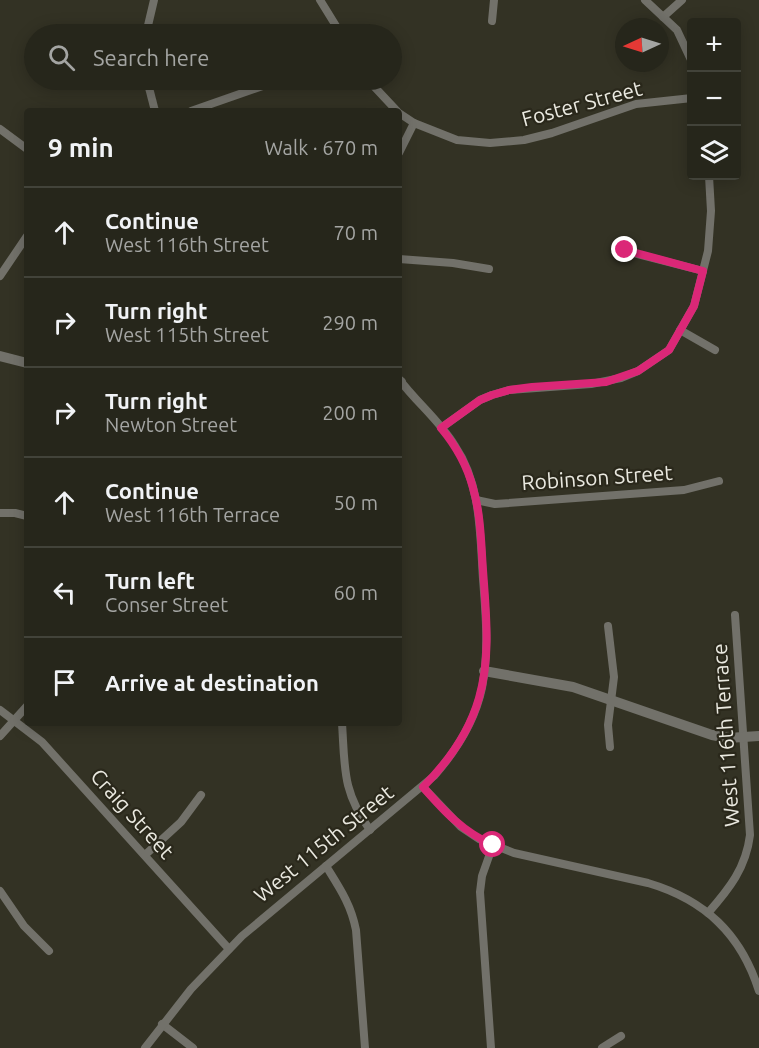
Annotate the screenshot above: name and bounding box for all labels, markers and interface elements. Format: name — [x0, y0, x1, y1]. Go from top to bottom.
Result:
north arrow — [615, 18, 669, 72]
map controls — [687, 18, 741, 180]
button: + — [687, 18, 741, 72]
search box — [24, 24, 402, 90]
icon: search — [45, 41, 78, 74]
text: Search here — [93, 45, 209, 70]
button: − — [687, 72, 741, 126]
street label: Foster Street — [519, 75, 645, 131]
button: layers — [687, 126, 741, 180]
text: 9 min — [48, 133, 114, 162]
text: Walk · 670 m — [265, 136, 378, 159]
text: Continue — [105, 208, 199, 233]
icon: ahead — [48, 216, 81, 249]
text: 70 m — [334, 221, 378, 244]
text: West 116th Street — [105, 233, 269, 256]
route end — [611, 236, 637, 262]
text: Turn right — [105, 298, 207, 323]
icon: right — [48, 306, 81, 339]
text: 290 m — [322, 311, 378, 334]
text: West 115th Street — [105, 323, 269, 346]
text: Turn right — [105, 388, 207, 413]
icon: right — [48, 396, 81, 429]
text: 200 m — [322, 401, 378, 424]
text: Newton Street — [105, 413, 237, 436]
street label: Robinson Street — [521, 460, 673, 494]
text: Continue — [105, 478, 199, 503]
icon: ahead — [48, 486, 81, 519]
text: 50 m — [334, 491, 378, 514]
text: West 116th Terrace — [105, 503, 280, 526]
text: Turn left — [105, 568, 195, 593]
icon: left — [48, 576, 81, 609]
text: 60 m — [334, 581, 378, 604]
text: Conser Street — [105, 593, 228, 616]
street label: West 116th Terrace — [707, 643, 743, 828]
icon: arrive — [48, 666, 81, 699]
text: Arrive at destination — [105, 670, 319, 695]
street label: Craig Street — [86, 764, 179, 863]
street label: West 115th Street — [249, 780, 398, 907]
route start — [479, 831, 505, 857]

